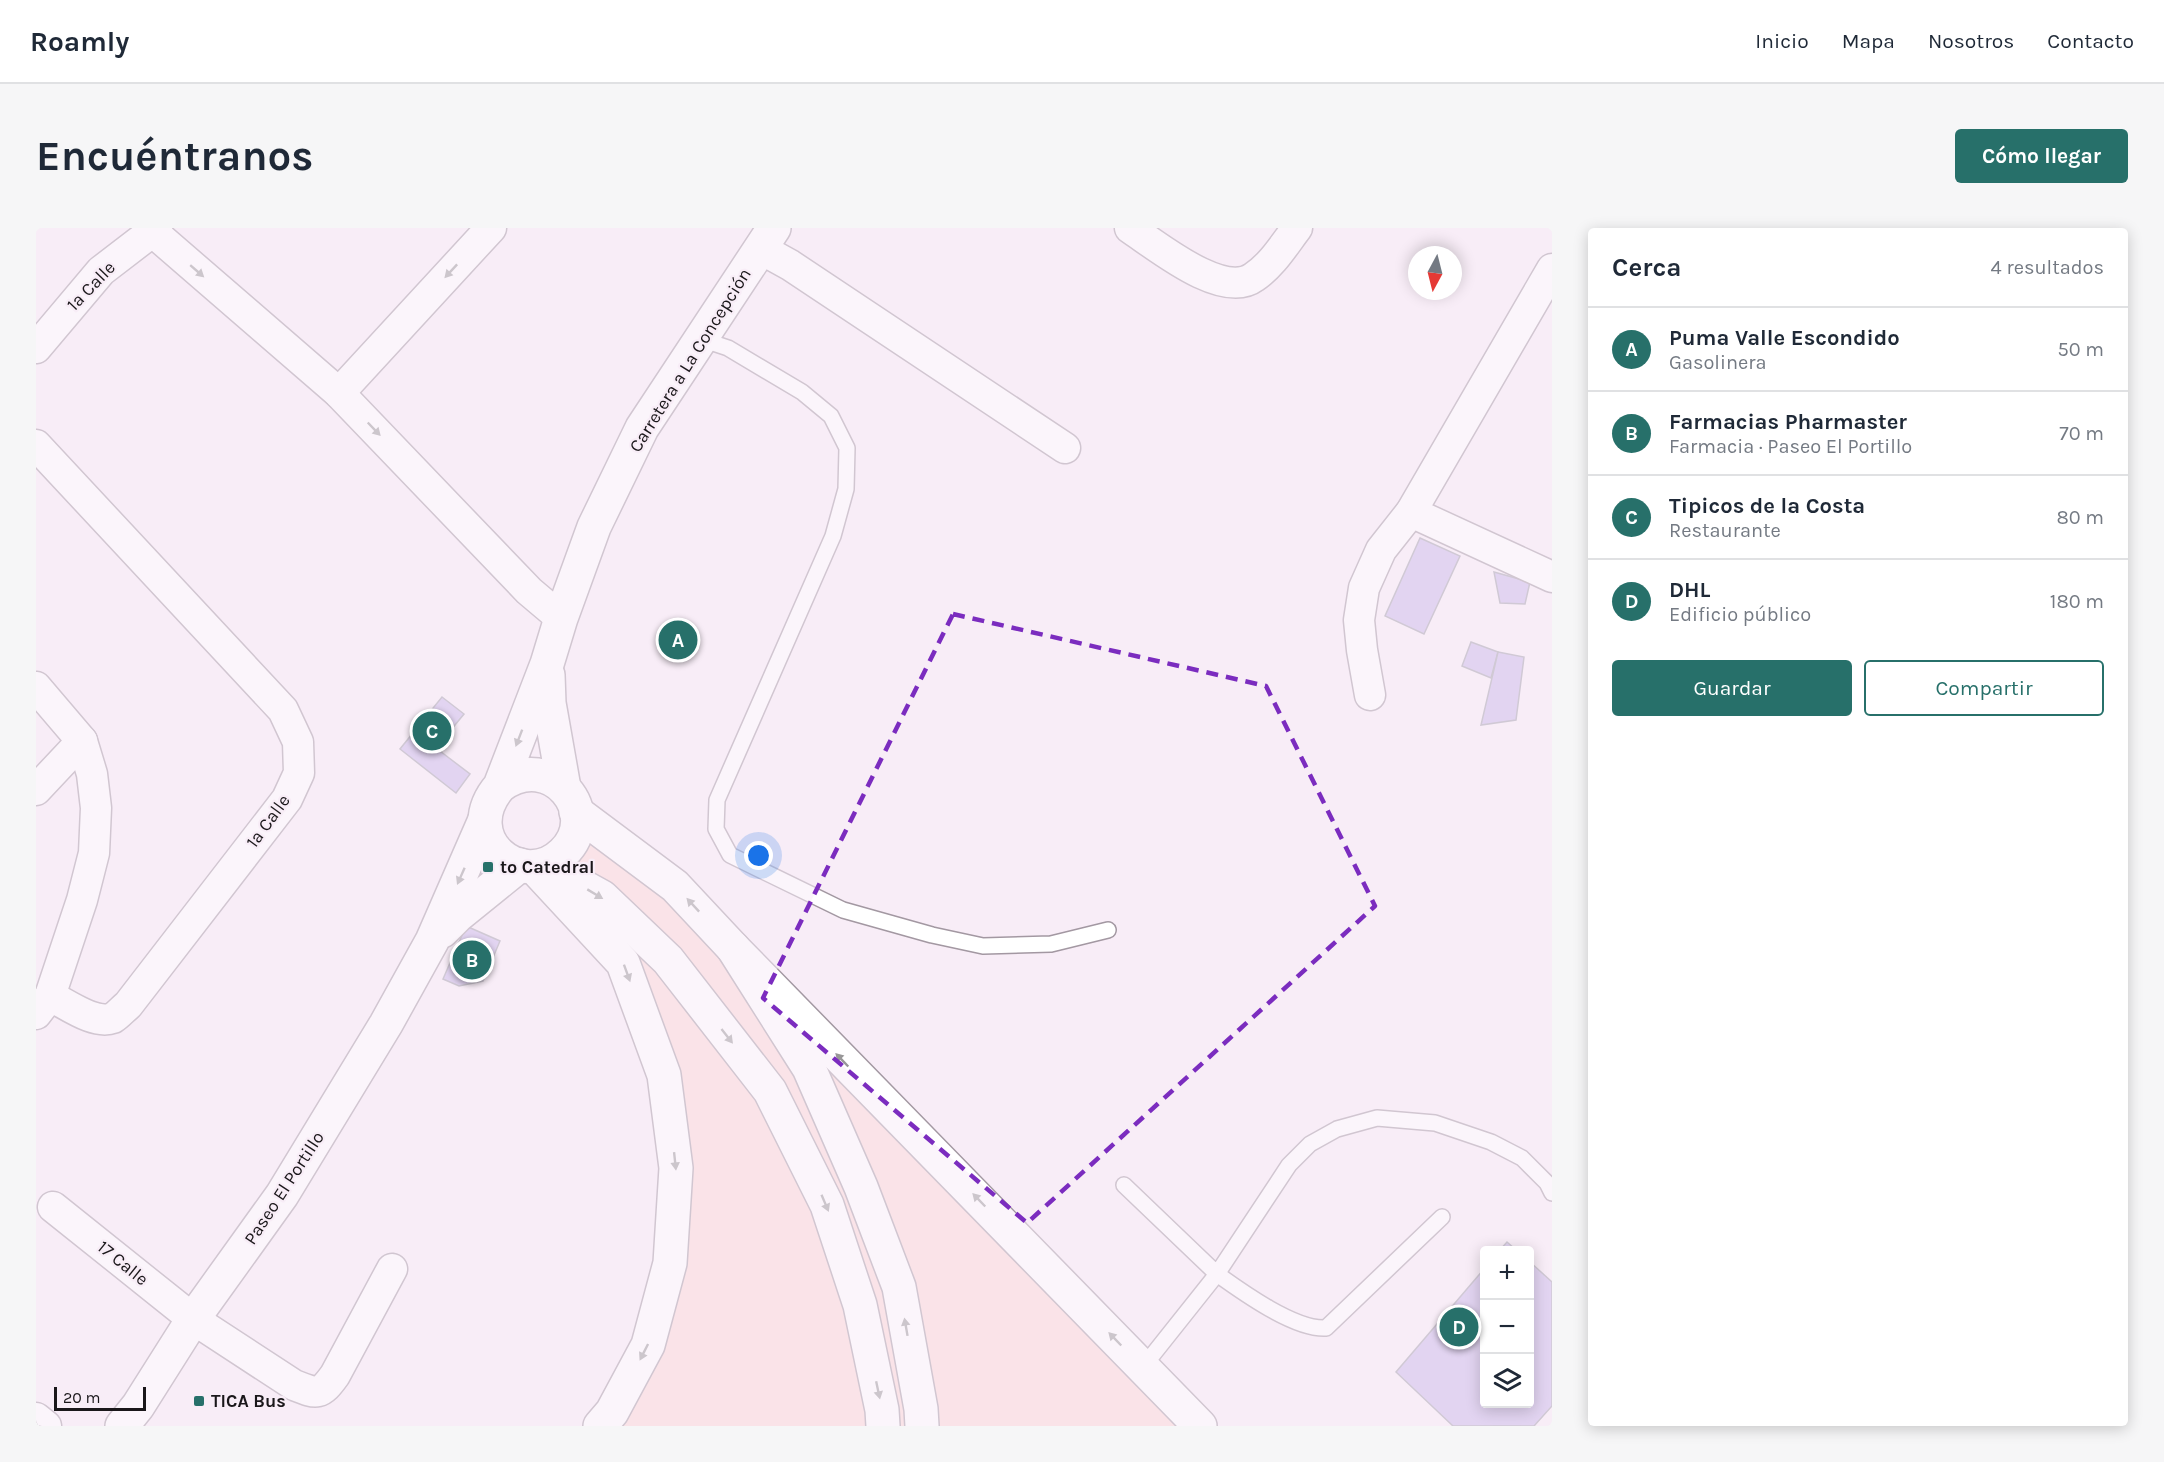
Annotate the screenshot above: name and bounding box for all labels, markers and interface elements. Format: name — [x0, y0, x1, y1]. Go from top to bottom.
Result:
text: Roamly — [30, 25, 129, 58]
text: Inicio — [1755, 29, 1809, 53]
text: Mapa — [1842, 29, 1895, 53]
text: Nosotros — [1928, 29, 2014, 53]
text: Contacto — [2047, 29, 2134, 53]
button: Cómo llegar — [1955, 129, 2128, 183]
text: Encuéntranos — [36, 131, 314, 181]
north arrow — [1408, 246, 1462, 300]
text: Cerca — [1612, 252, 1681, 283]
text: 4 resultados — [1991, 256, 2104, 279]
street label: 1a Calle — [62, 257, 120, 315]
one-way arrow — [445, 263, 458, 278]
one-way arrow — [189, 264, 205, 277]
street label: Carretera a La Concepción — [624, 264, 756, 456]
text: Puma Valle Escondido — [1669, 325, 1900, 351]
text: A — [1625, 338, 1638, 361]
text: 50 m — [2057, 338, 2104, 361]
text: Gasolinera — [1669, 351, 1766, 374]
text: Farmacias Pharmaster — [1669, 409, 1907, 435]
one-way arrow — [366, 421, 380, 435]
text: B — [1625, 422, 1638, 445]
text: 70 m — [2059, 422, 2104, 445]
text: Farmacia · Paseo El Portillo — [1669, 435, 1912, 458]
text: Tipicos de la Costa — [1669, 493, 1865, 519]
text: C — [1625, 506, 1638, 529]
text: 80 m — [2056, 506, 2104, 529]
text: Restaurante — [1669, 519, 1781, 542]
text: DHL — [1669, 577, 1711, 603]
text: D — [1625, 590, 1638, 613]
text: 180 m — [2050, 590, 2104, 613]
text: Edificio público — [1669, 603, 1811, 626]
pin: A — [658, 618, 698, 662]
button: Guardar — [1612, 660, 1852, 716]
button: Compartir — [1864, 660, 2104, 716]
pin: C — [412, 708, 452, 754]
one-way arrow — [513, 729, 523, 747]
street label: 1a Calle — [241, 790, 295, 852]
your location — [744, 841, 773, 870]
place label: to Catedral — [500, 856, 595, 878]
marker: to Catedral — [481, 860, 495, 874]
one-way arrow — [455, 867, 465, 885]
one-way arrow — [587, 888, 603, 899]
one-way arrow — [686, 898, 700, 913]
pin: B — [452, 938, 492, 982]
one-way arrow — [622, 965, 632, 983]
one-way arrow — [721, 1028, 733, 1044]
one-way arrow — [836, 1054, 850, 1068]
street label: Paseo El Portillo — [239, 1127, 329, 1249]
one-way arrow — [670, 1152, 680, 1171]
one-way arrow — [972, 1193, 986, 1207]
one-way arrow — [820, 1195, 830, 1213]
street label: 17 Calle — [93, 1236, 153, 1290]
map controls — [1480, 1246, 1534, 1408]
button: + — [1480, 1246, 1534, 1300]
button: − — [1480, 1300, 1534, 1354]
pin: D — [1440, 1304, 1478, 1350]
one-way arrow — [902, 1317, 911, 1336]
one-way arrow — [1109, 1333, 1123, 1347]
one-way arrow — [639, 1344, 649, 1361]
button: layers — [1480, 1354, 1534, 1408]
one-way arrow — [874, 1381, 883, 1400]
scale bar — [54, 1384, 146, 1412]
text: 20 m — [63, 1388, 101, 1407]
place label: TICA Bus — [211, 1390, 286, 1412]
marker: TICA Bus — [192, 1394, 206, 1408]

